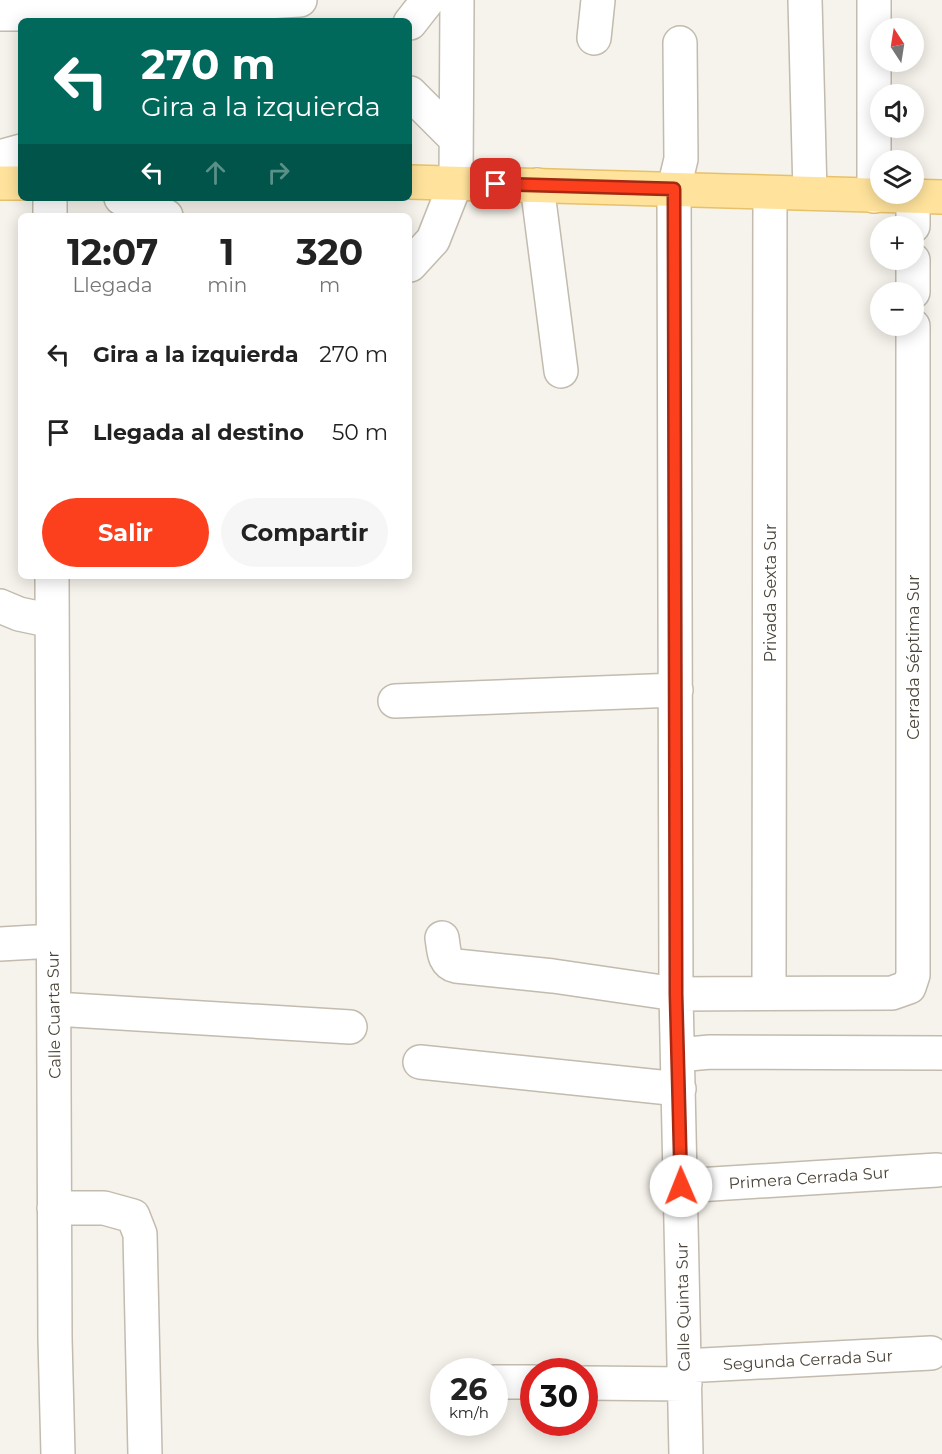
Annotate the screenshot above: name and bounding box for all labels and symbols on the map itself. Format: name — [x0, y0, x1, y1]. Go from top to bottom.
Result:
north arrow — [870, 18, 924, 72]
pin — [470, 158, 521, 209]
street label: Privada Sexta Sur — [761, 524, 780, 662]
street label: Cerrada Séptima Sur — [904, 574, 923, 740]
street label: Calle Cuarta Sur — [43, 951, 65, 1079]
position arrow — [649, 1154, 713, 1218]
street label: Primera Cerrada Sur — [728, 1163, 890, 1193]
street label: Calle Quinta Sur — [672, 1242, 694, 1372]
street label: Segunda Cerrada Sur — [723, 1346, 893, 1374]
speed limit sign: 30 — [520, 1358, 598, 1436]

